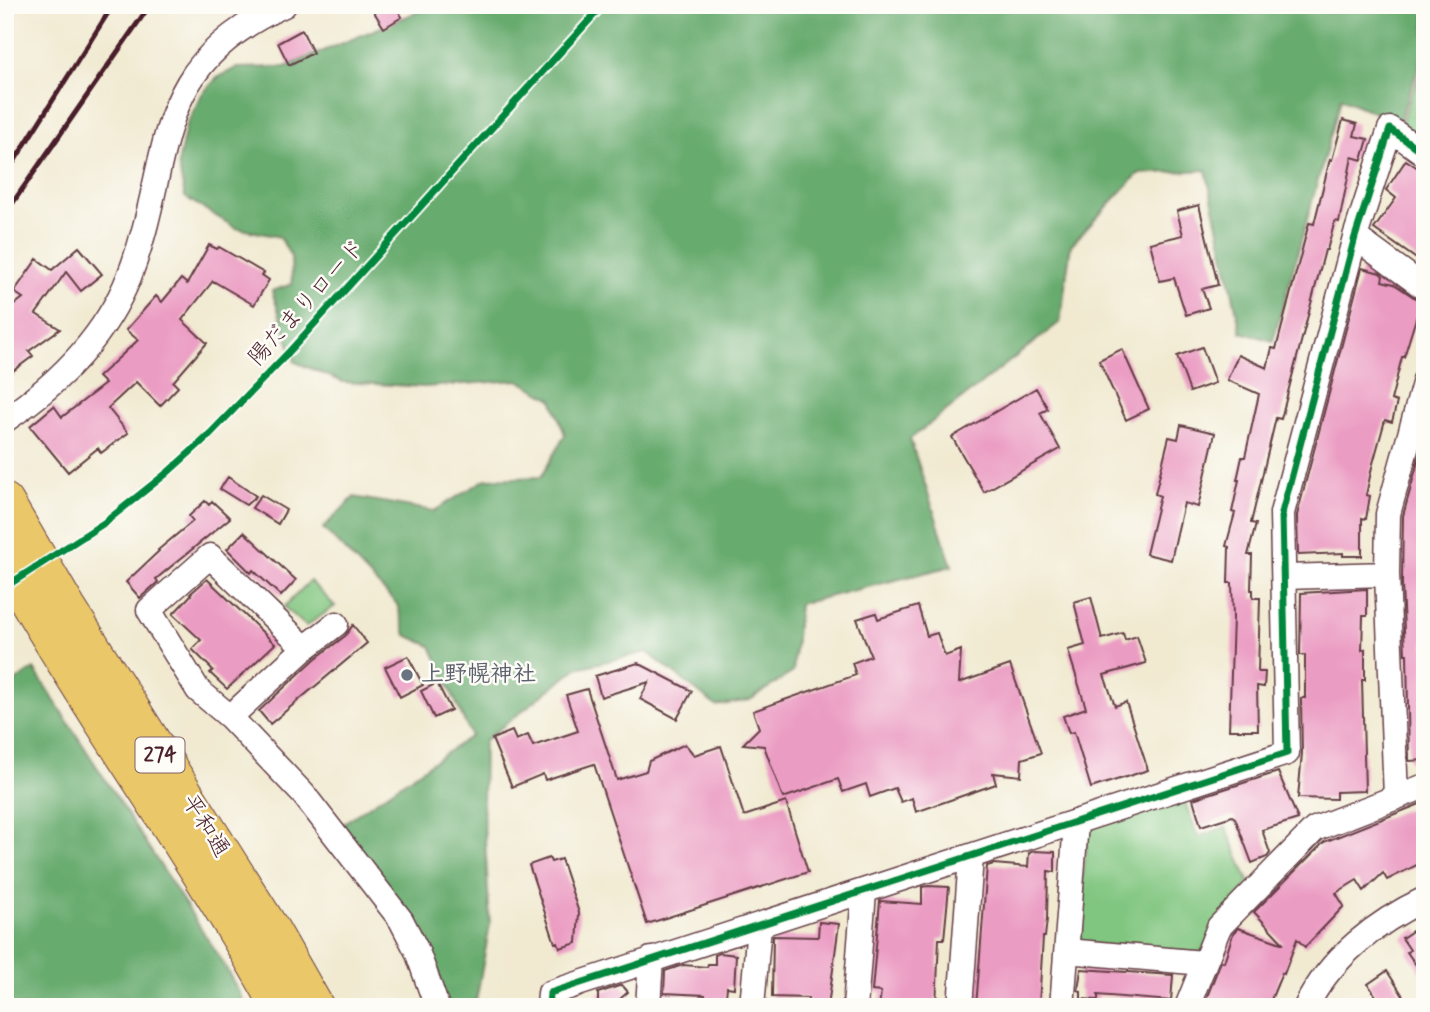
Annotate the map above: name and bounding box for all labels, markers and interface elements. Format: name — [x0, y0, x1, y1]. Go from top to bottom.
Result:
street label: 陽だまりロード — [242, 233, 372, 373]
place label: 上野幌神社 — [421, 660, 536, 690]
marker: 上野幌神社 — [399, 667, 415, 683]
road number: 274 — [136, 738, 184, 772]
street label: 平和通 — [174, 789, 236, 863]

